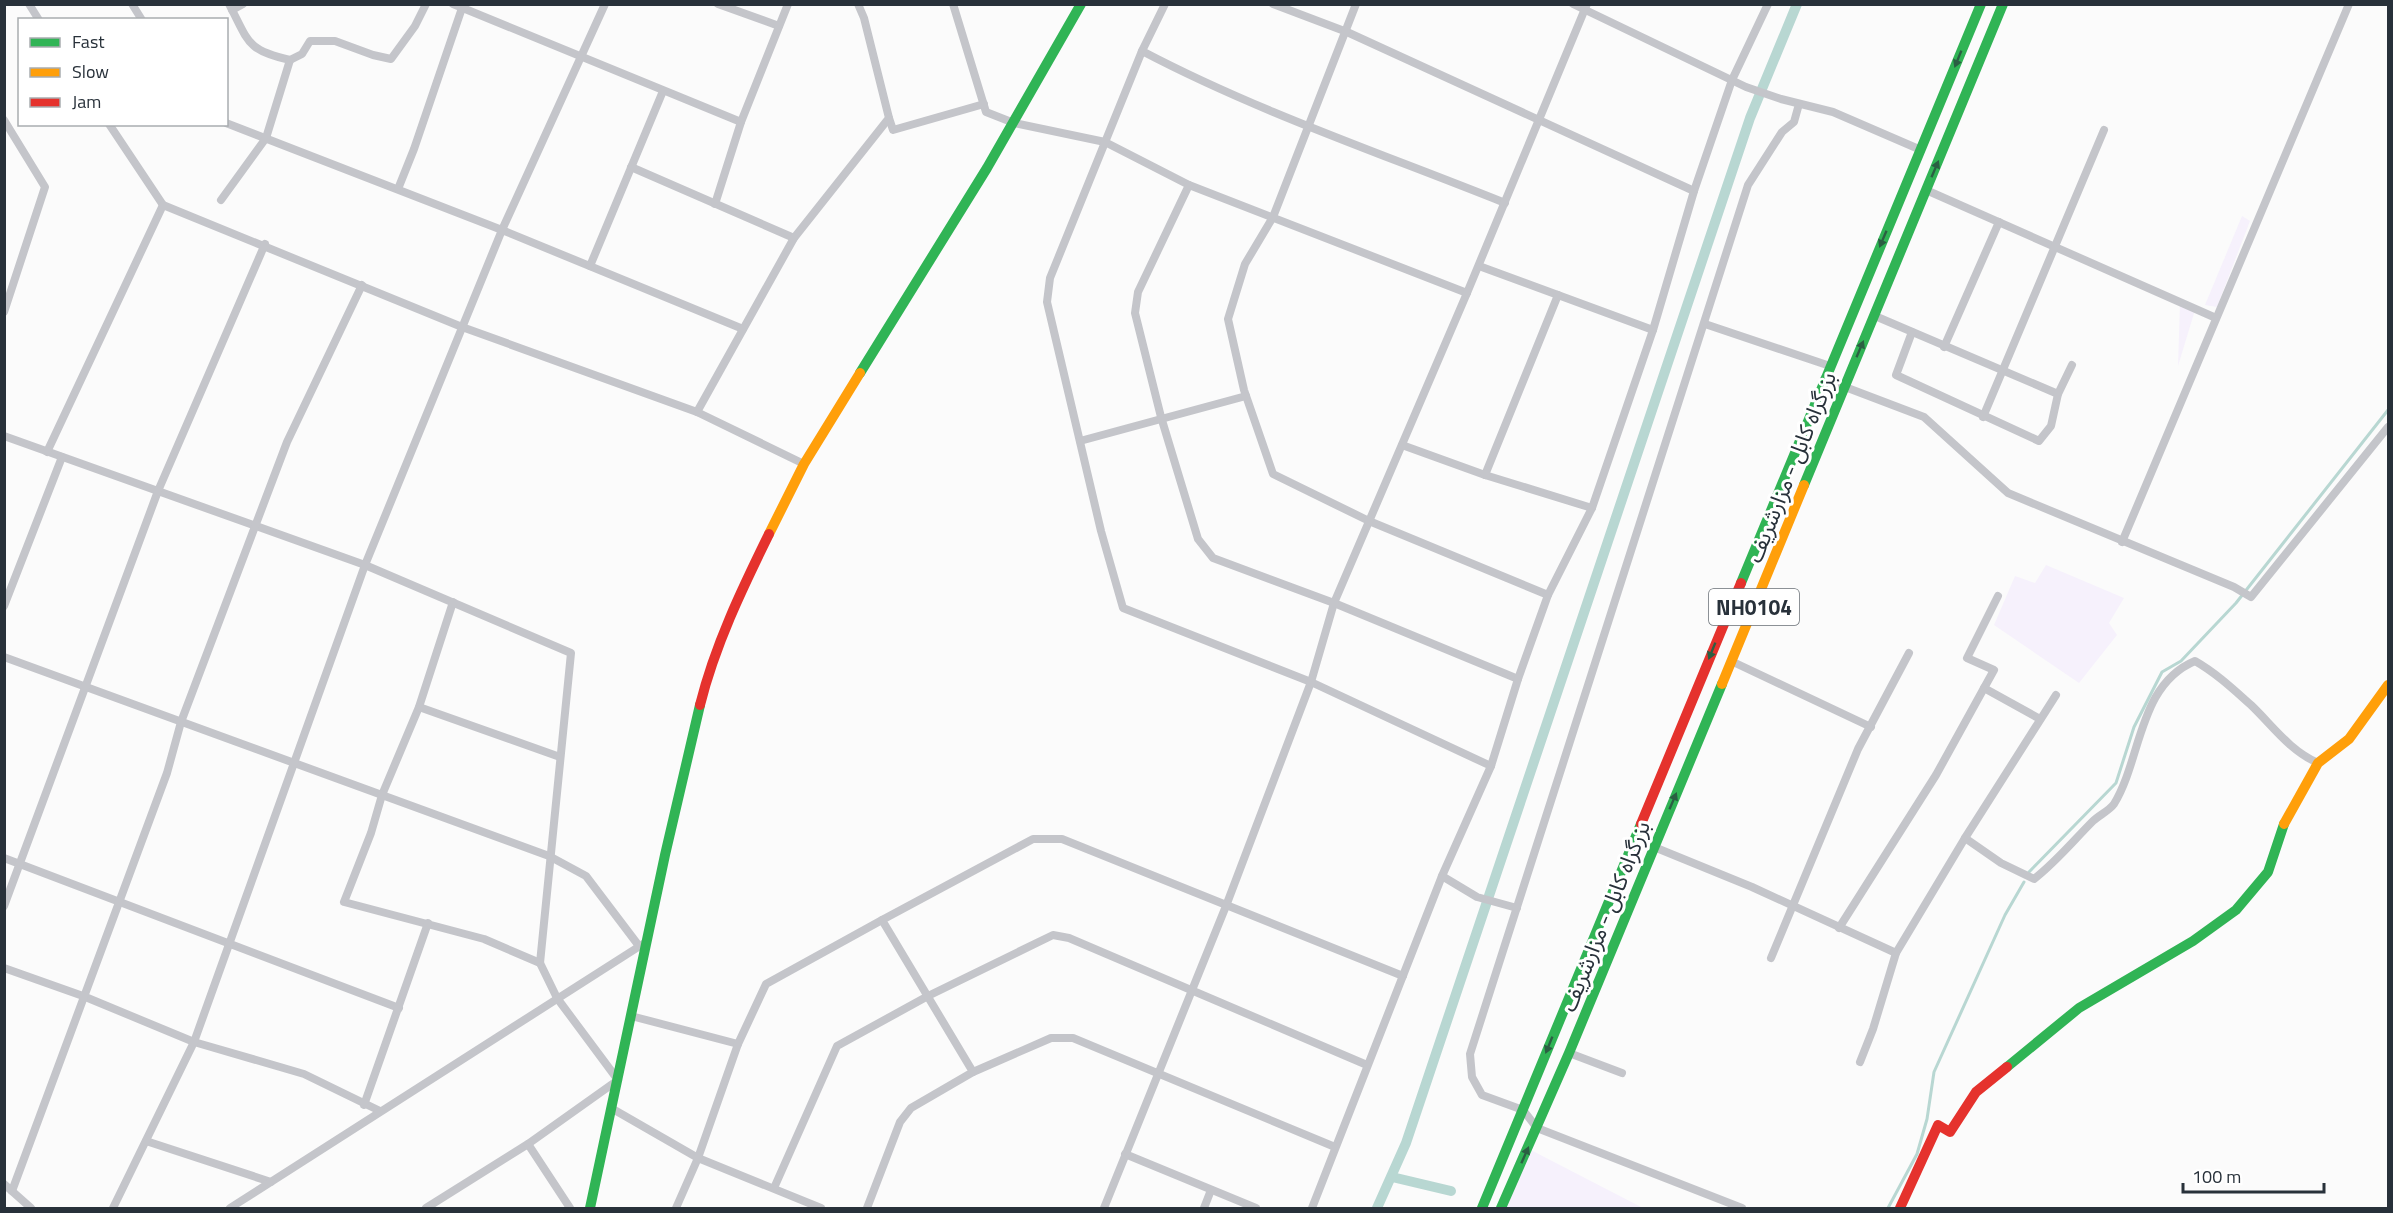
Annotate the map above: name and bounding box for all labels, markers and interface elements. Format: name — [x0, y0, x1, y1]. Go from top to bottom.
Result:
legend — [18, 18, 228, 126]
text: Fast — [72, 28, 105, 55]
one-way arrow — [1953, 50, 1963, 68]
text: Slow — [72, 58, 109, 85]
text: Jam — [72, 88, 101, 115]
one-way arrow — [1931, 160, 1940, 178]
one-way arrow — [1879, 230, 1888, 247]
one-way arrow — [1856, 341, 1865, 358]
street label: بزرگراه کابل - مزارشریف — [1737, 366, 1845, 568]
road number: NH0104 — [1709, 589, 1799, 625]
one-way arrow — [1707, 643, 1717, 661]
one-way arrow — [1668, 791, 1678, 809]
street label: بزرگراه کابل - مزارشریف — [1551, 815, 1659, 1017]
one-way arrow — [1544, 1036, 1553, 1054]
one-way arrow — [1520, 1146, 1530, 1164]
scale bar — [2183, 1156, 2324, 1194]
text: 100 m — [2192, 1163, 2241, 1190]

